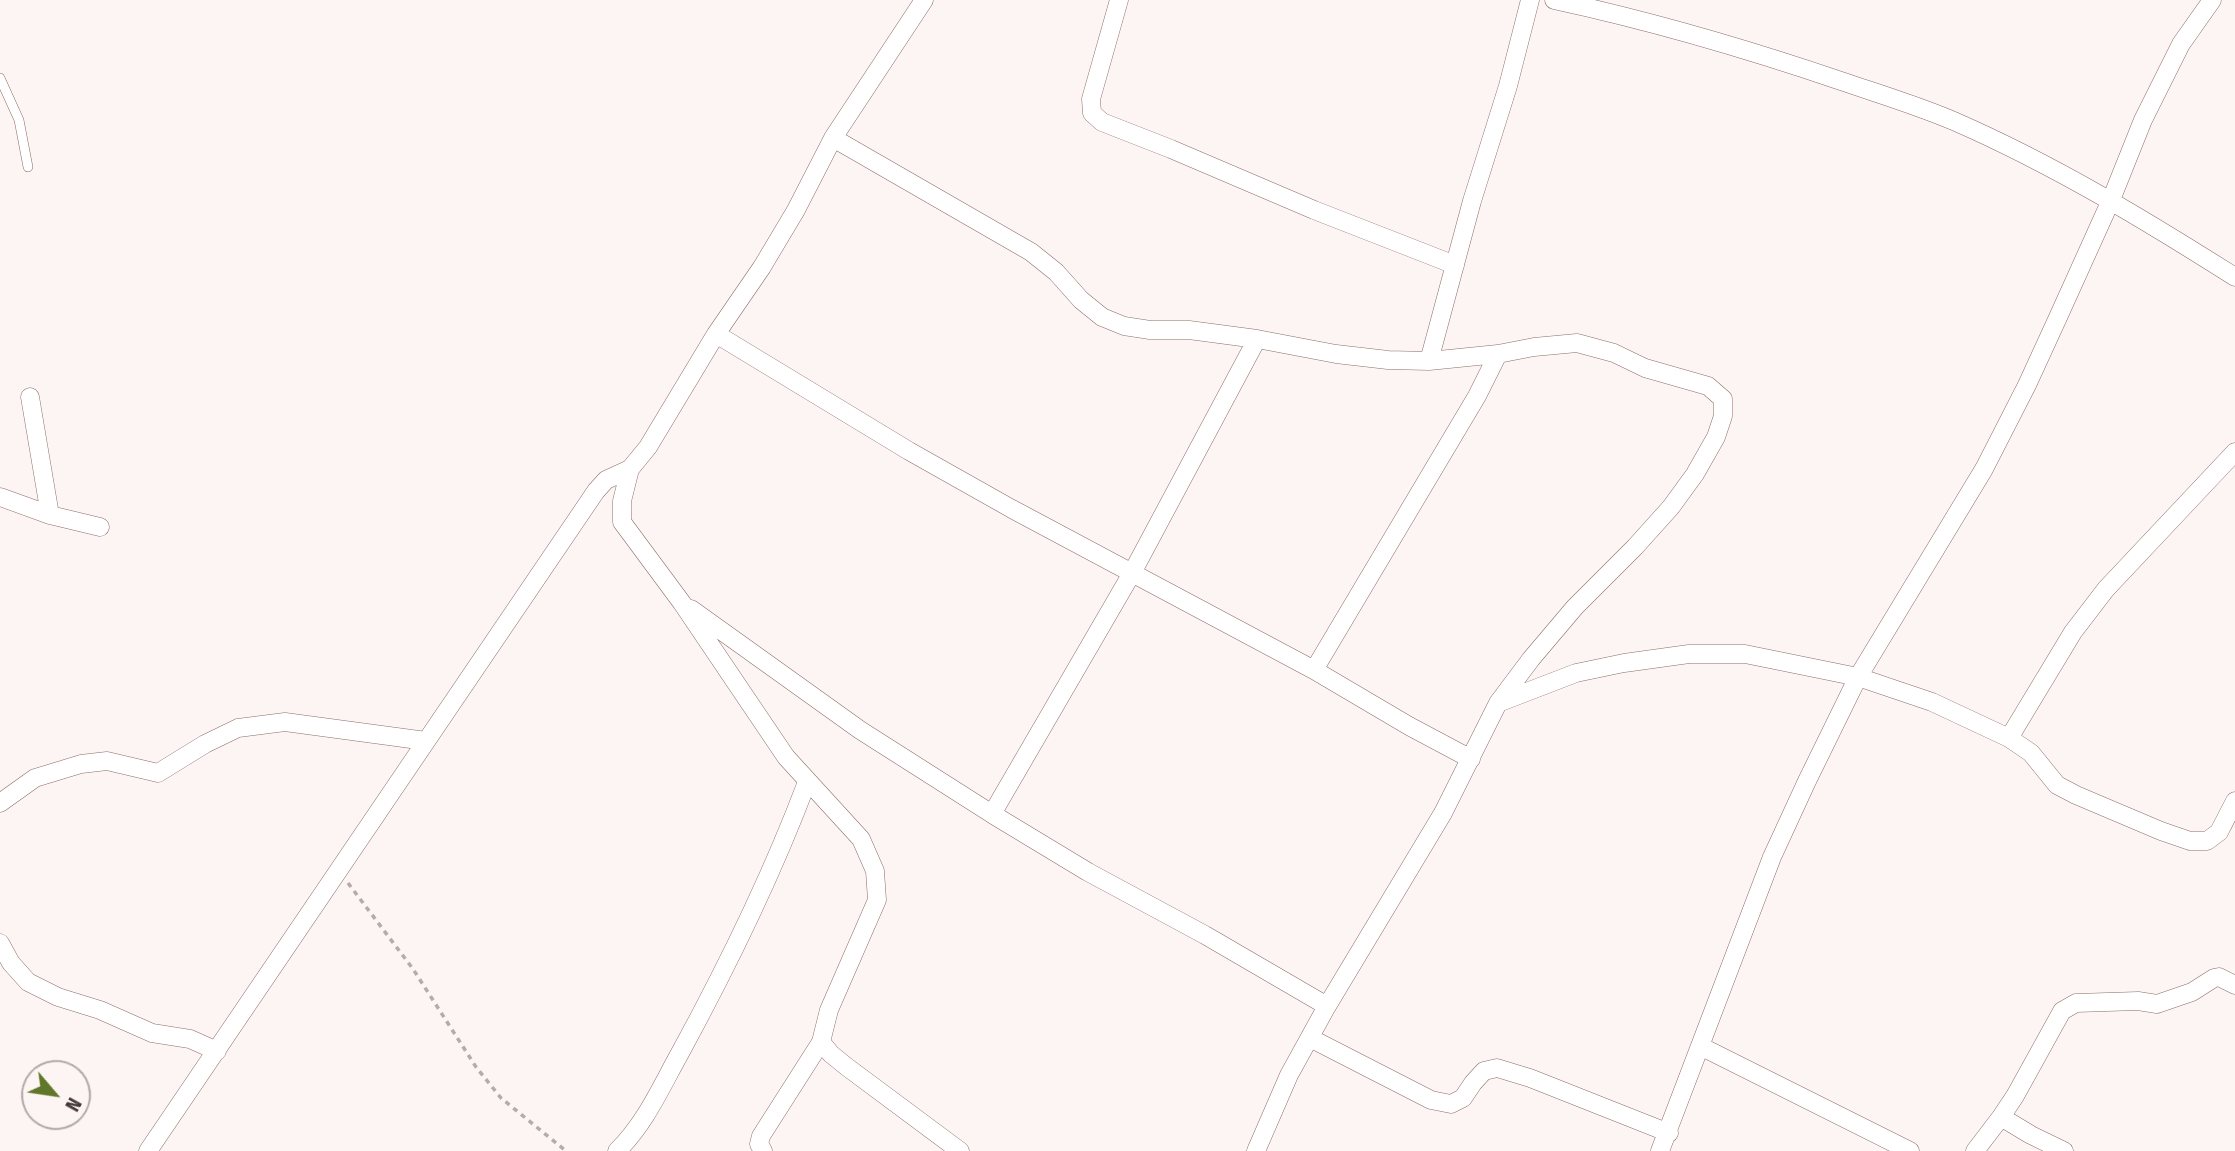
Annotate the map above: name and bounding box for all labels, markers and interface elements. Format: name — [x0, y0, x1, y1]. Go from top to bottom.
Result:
north arrow — [21, 1060, 91, 1130]
text: N — [60, 1094, 86, 1115]

